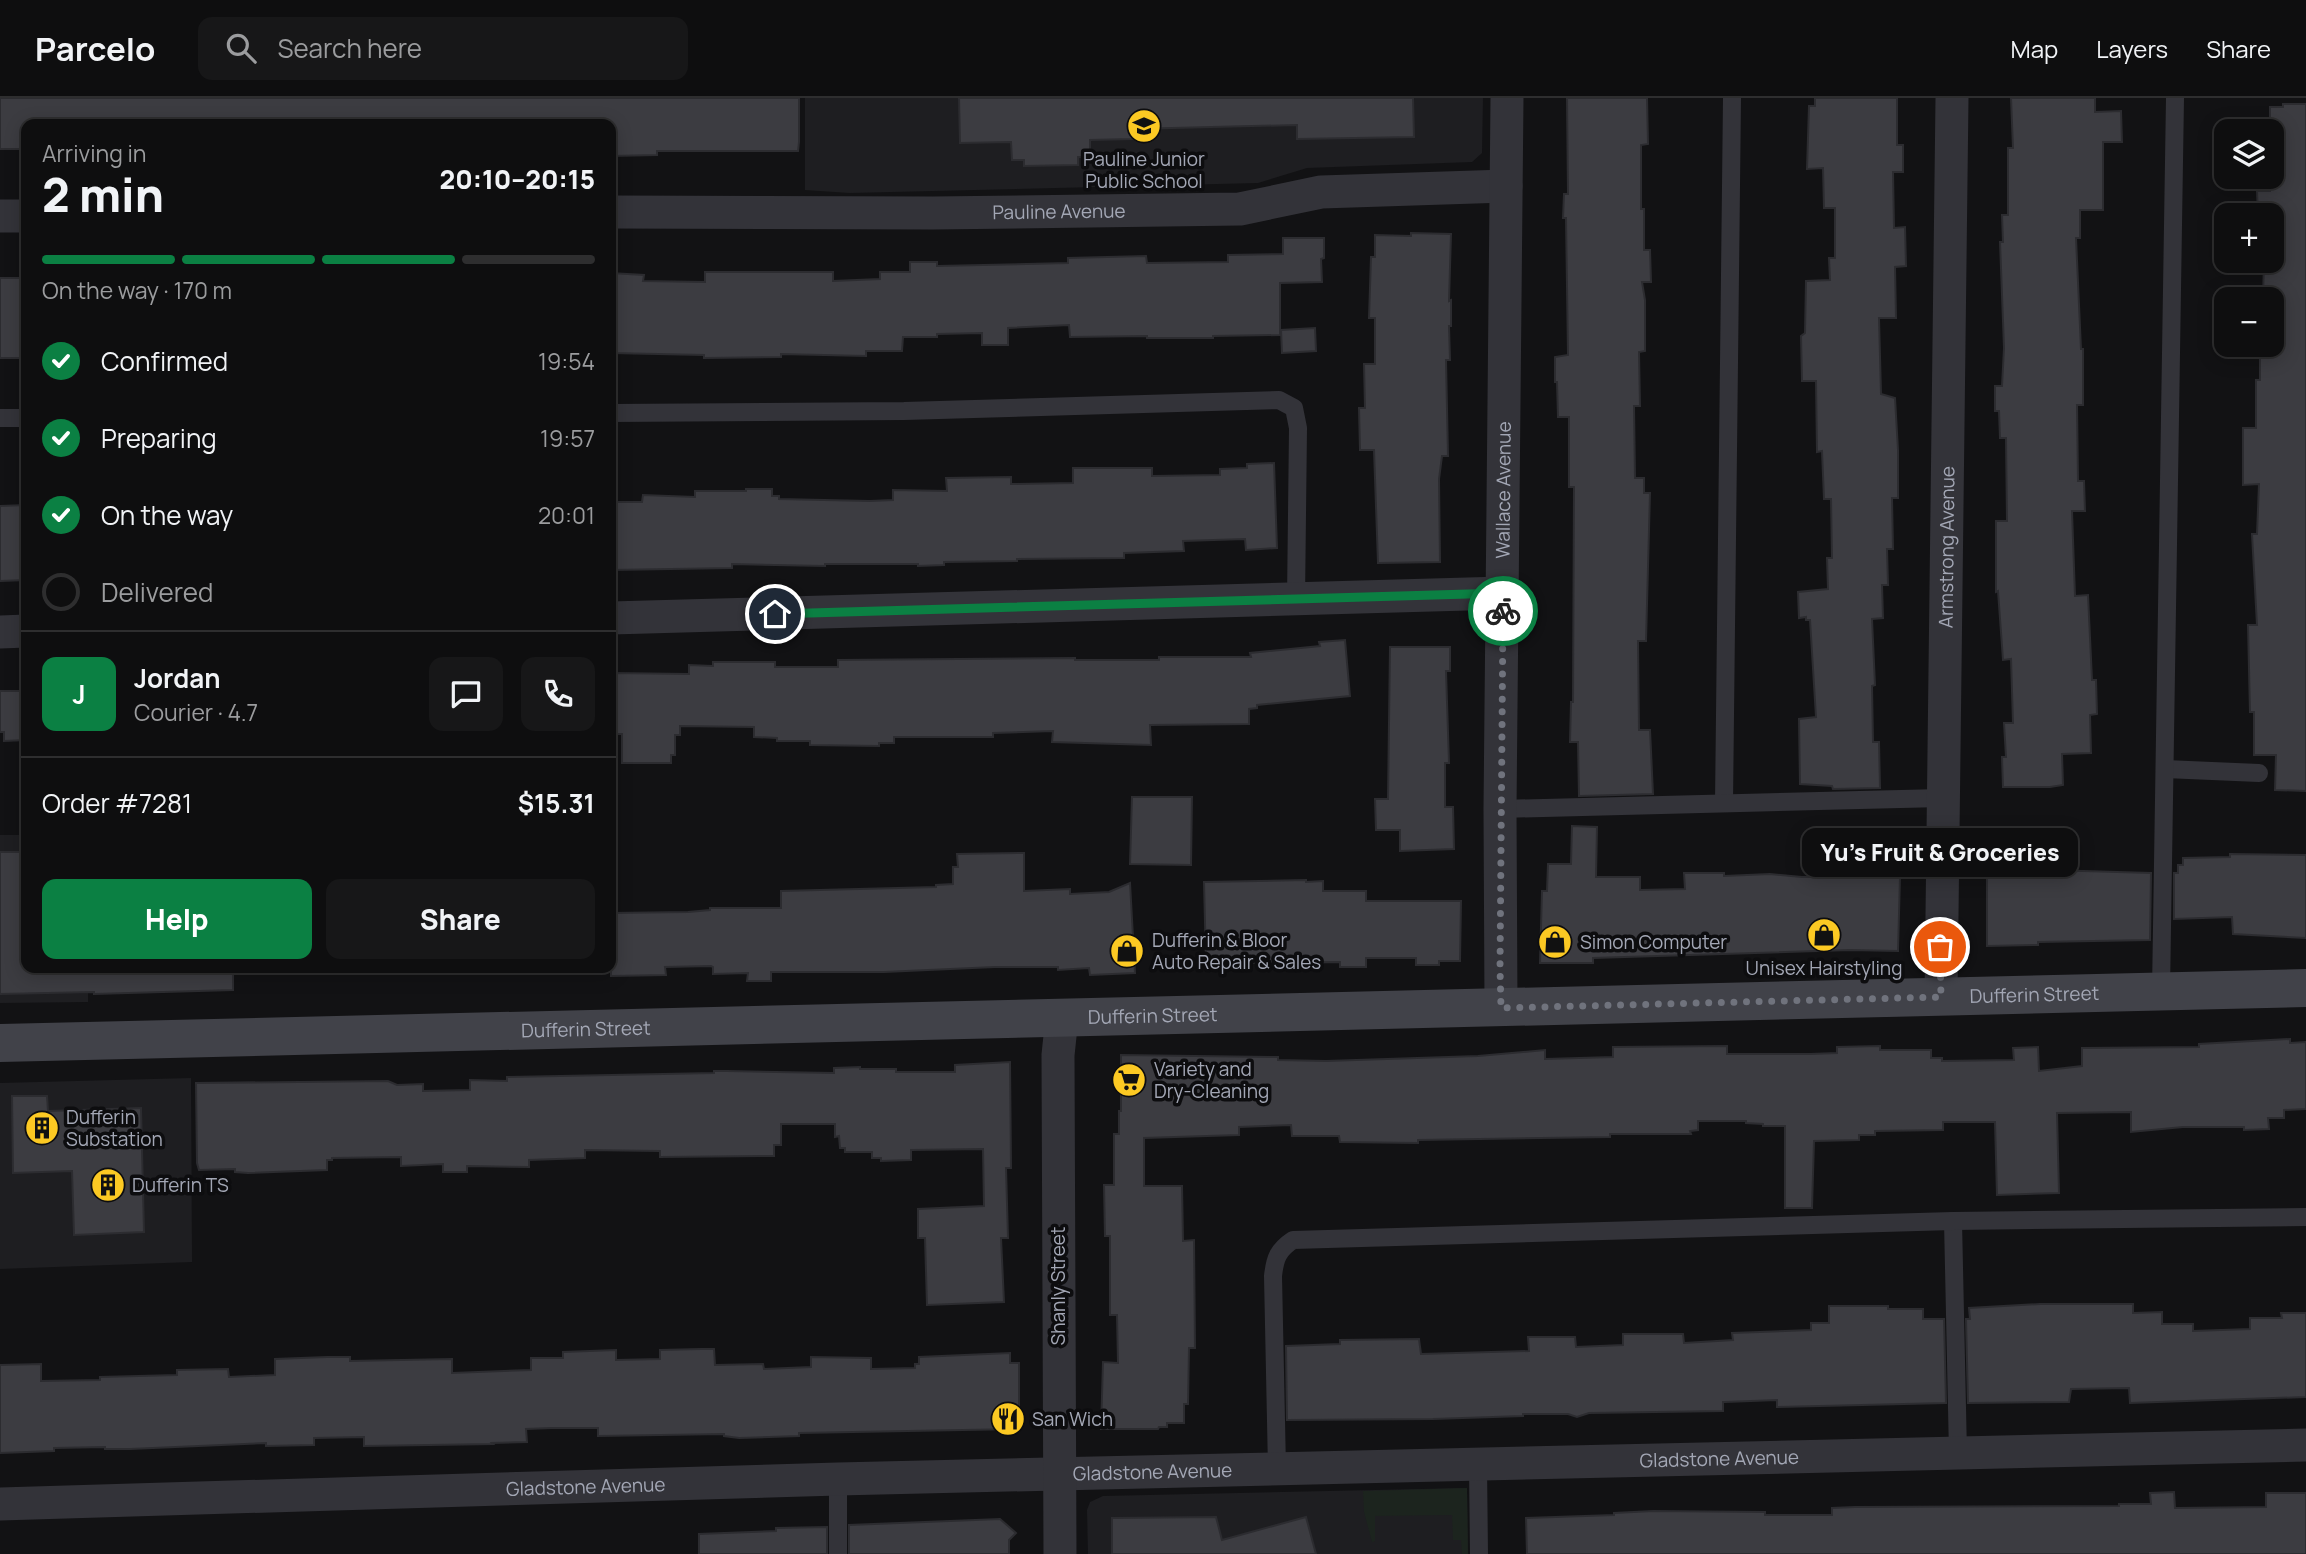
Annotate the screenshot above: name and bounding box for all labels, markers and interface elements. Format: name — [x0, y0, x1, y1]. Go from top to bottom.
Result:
search box — [198, 17, 688, 80]
text: Parcelo — [35, 26, 156, 71]
icon: search — [222, 29, 260, 67]
text: Search here — [278, 30, 422, 66]
text: Map — [2011, 32, 2058, 65]
text: Layers — [2096, 32, 2168, 65]
text: Share — [2206, 32, 2271, 65]
school or university icon: Pauline Junior Public School — [1125, 107, 1163, 145]
map controls — [2214, 119, 2284, 357]
button: layers — [2214, 119, 2284, 189]
text: Arriving in — [42, 137, 147, 169]
place label: Pauline Junior Public School — [1083, 146, 1205, 194]
text: 20:10–20:15 — [439, 161, 595, 197]
text: 2 min — [42, 163, 164, 226]
street label: Pauline Avenue — [992, 197, 1126, 225]
button: + — [2214, 203, 2284, 273]
text: On the way · 170 m — [42, 274, 232, 306]
button: − — [2214, 287, 2284, 357]
icon: check — [42, 342, 80, 380]
text: Confirmed — [101, 343, 228, 379]
text: 19:54 — [538, 345, 595, 377]
icon: check — [42, 419, 80, 457]
text: Preparing — [101, 420, 217, 456]
street label: Wallace Avenue — [1489, 421, 1517, 559]
text: 19:57 — [540, 422, 595, 454]
street label: Armstrong Avenue — [1933, 466, 1960, 628]
icon: check — [42, 496, 80, 534]
text: On the way — [101, 497, 233, 533]
text: 20:01 — [538, 499, 595, 531]
text: Delivered — [101, 574, 213, 610]
courier — [1468, 576, 1538, 646]
pin — [745, 584, 805, 644]
icon: bike — [1484, 592, 1522, 630]
icon: home — [756, 595, 794, 633]
button: chat — [429, 657, 503, 731]
button: phone — [521, 657, 595, 731]
text: Jordan — [134, 660, 220, 696]
text: J — [72, 676, 86, 712]
text: Courier · 4.7 — [134, 696, 258, 728]
text: Order #7281 — [42, 785, 192, 821]
text: $15.31 — [518, 785, 595, 821]
callout: Yu’s Fruit & Groceries — [1802, 828, 2078, 877]
text: Yu’s Fruit & Groceries — [1820, 836, 2060, 868]
button: Help — [42, 879, 312, 959]
button: Share — [326, 879, 595, 959]
shop icon: Unisex Hairstyling — [1805, 916, 1843, 954]
pin — [1910, 917, 1970, 977]
shop icon: Simon Computer — [1536, 923, 1574, 961]
place label: Dufferin & Bloor Auto Repair & Sales — [1152, 927, 1321, 975]
icon: bag — [1921, 928, 1959, 966]
place label: Simon Computer — [1580, 929, 1727, 955]
shop icon: Dufferin & Bloor Auto Repair & Sales — [1108, 932, 1146, 970]
place label: Unisex Hairstyling — [1746, 955, 1902, 981]
street label: Dufferin Street — [1969, 980, 2100, 1009]
street label: Dufferin Street — [1088, 1001, 1218, 1030]
street label: Dufferin Street — [521, 1014, 651, 1044]
place label: Variety and Dry-Cleaning — [1154, 1056, 1269, 1104]
supermarket icon: Variety and Dry-Cleaning — [1110, 1061, 1148, 1099]
place label: Dufferin Substation — [66, 1104, 163, 1152]
building icon: Dufferin Substation — [23, 1109, 61, 1147]
building icon: Dufferin TS — [89, 1166, 127, 1204]
place label: Dufferin TS — [132, 1172, 229, 1198]
street label: Shanly Street — [1045, 1227, 1071, 1345]
restaurant icon: San Wich — [989, 1400, 1027, 1438]
place label: San Wich — [1032, 1406, 1113, 1432]
street label: Gladstone Avenue — [1639, 1444, 1799, 1473]
street label: Gladstone Avenue — [1073, 1457, 1233, 1487]
street label: Gladstone Avenue — [506, 1471, 666, 1502]

